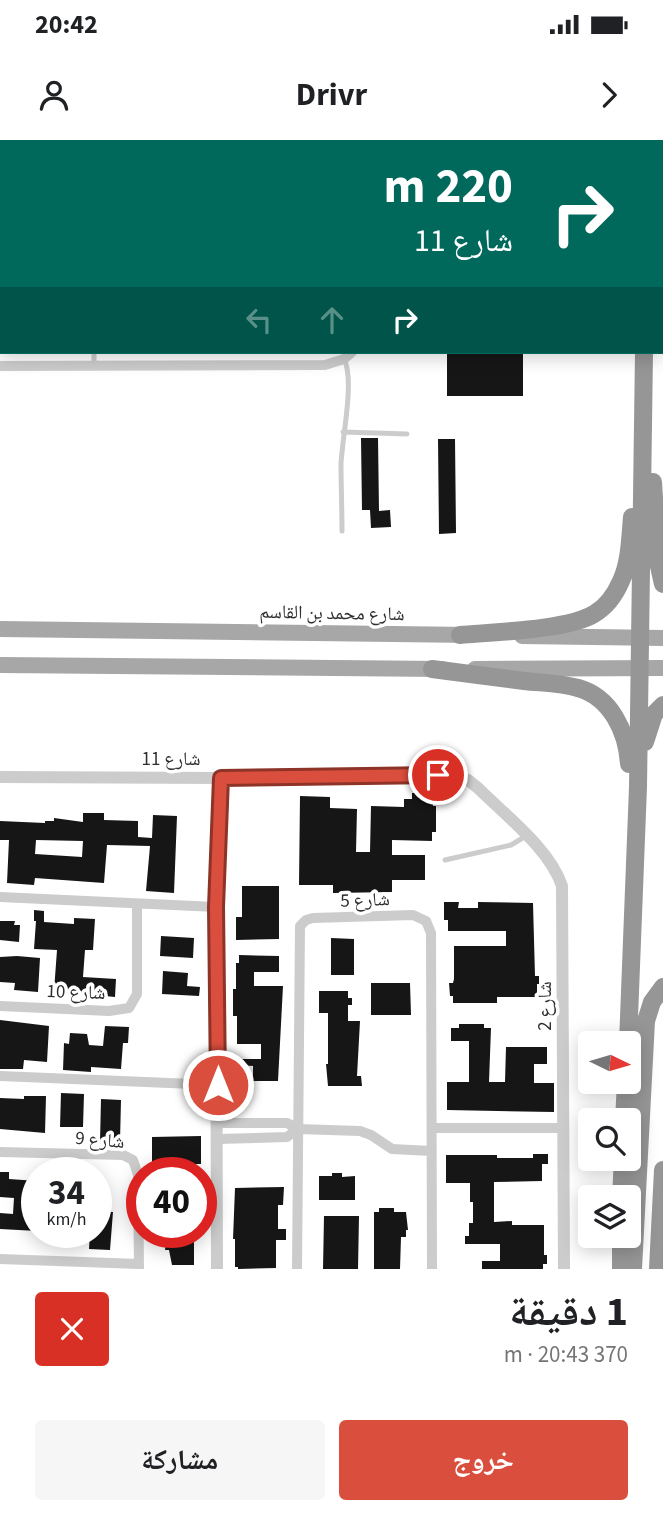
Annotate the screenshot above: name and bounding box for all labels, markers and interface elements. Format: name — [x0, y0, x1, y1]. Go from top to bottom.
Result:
text: 20:42 — [35, 6, 98, 43]
text: Drivr — [296, 72, 367, 118]
icon: person — [35, 76, 73, 114]
icon: forward — [590, 76, 628, 114]
text: 220 m — [384, 152, 513, 222]
icon: right — [537, 168, 628, 259]
text: شارع 11 — [414, 218, 513, 264]
icon: left — [240, 301, 278, 339]
icon: ahead — [313, 301, 351, 339]
icon: right — [386, 301, 424, 339]
street label: شارع محمد بن القاسم — [259, 599, 405, 628]
pin — [408, 745, 468, 805]
street label: شارع 11 — [142, 746, 200, 773]
icon: arrive — [419, 756, 457, 794]
street label: شارع 5 — [340, 886, 390, 915]
street label: شارع 10 — [46, 978, 106, 1007]
street label: شارع 2 — [532, 981, 559, 1031]
north arrow — [578, 1031, 640, 1094]
map controls — [578, 1031, 641, 1248]
position arrow — [181, 1048, 255, 1122]
button: search — [578, 1108, 641, 1171]
street label: شارع 9 — [74, 1125, 126, 1156]
speed limit sign: 40 — [126, 1157, 217, 1248]
text: 34 — [48, 1168, 85, 1218]
button: layers — [578, 1185, 641, 1248]
text: km/h — [47, 1207, 86, 1232]
text: 1 دقيقة — [509, 1282, 628, 1342]
button: close — [35, 1292, 109, 1366]
text: 370 m · 20:43 — [504, 1338, 628, 1371]
button: مشاركة — [35, 1420, 325, 1500]
button: خروج — [339, 1420, 628, 1500]

